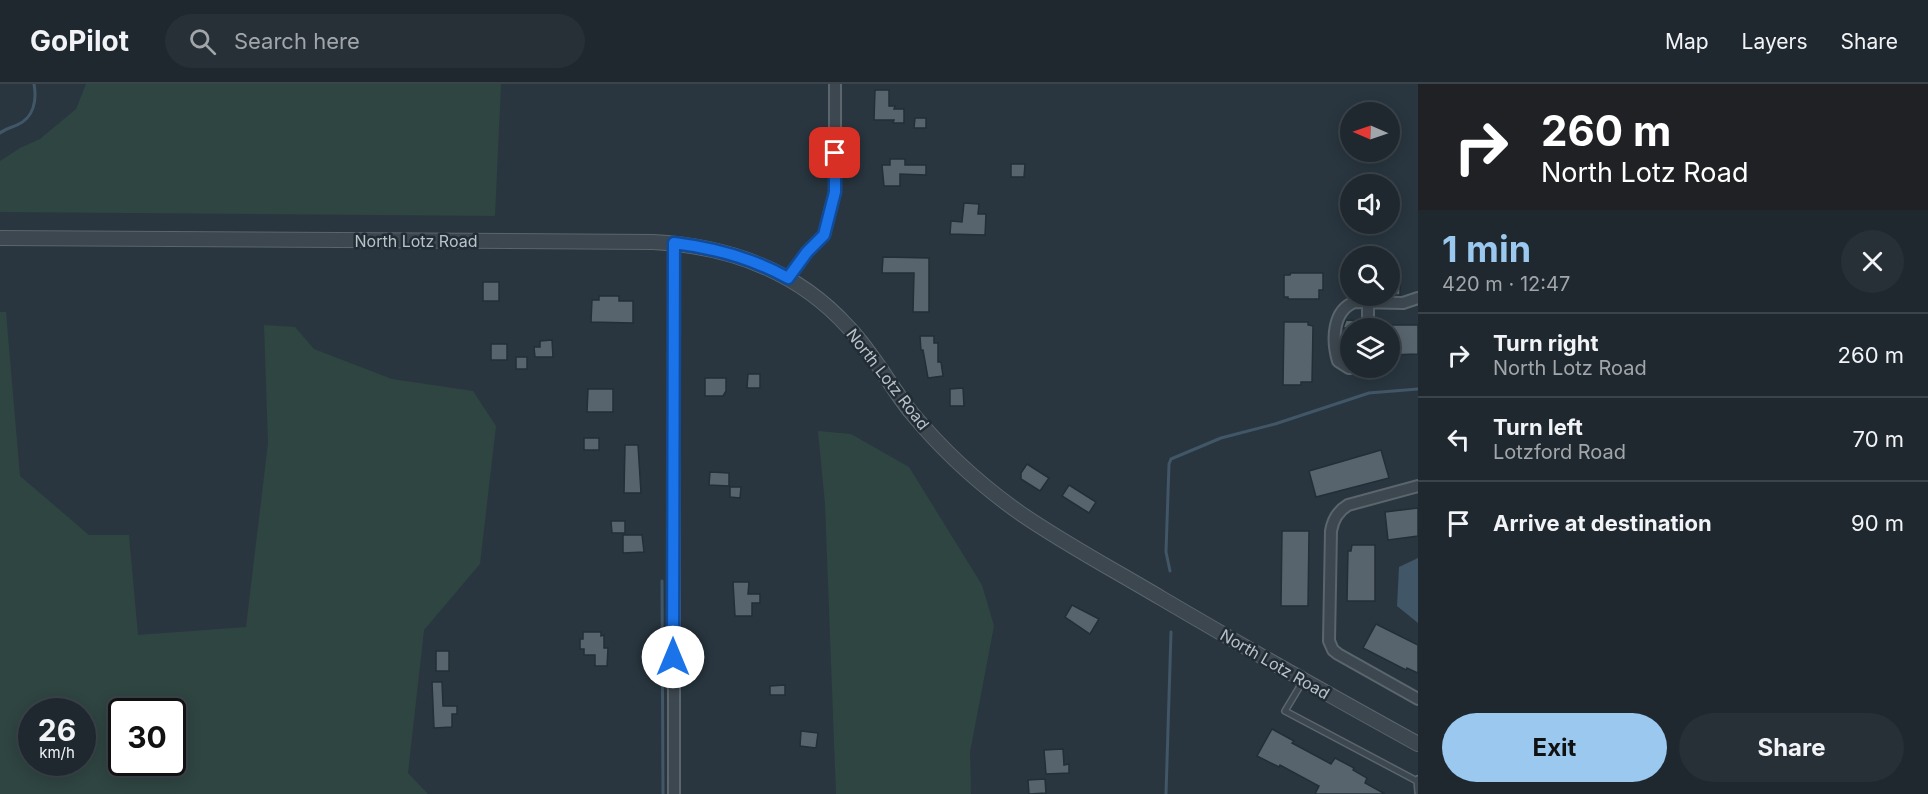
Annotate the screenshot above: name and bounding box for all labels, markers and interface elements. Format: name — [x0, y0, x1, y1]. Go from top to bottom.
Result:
search box — [165, 14, 585, 68]
text: GoPilot — [30, 24, 129, 58]
icon: search — [186, 25, 219, 58]
text: Search here — [234, 28, 360, 54]
text: Map — [1665, 29, 1709, 54]
text: Layers — [1742, 29, 1808, 54]
text: Share — [1841, 29, 1898, 54]
north arrow — [1340, 102, 1400, 162]
map controls — [1340, 102, 1400, 378]
text: 260 m — [1541, 105, 1671, 156]
icon: right — [1442, 108, 1520, 186]
pin — [809, 127, 860, 178]
icon: arrive — [818, 136, 851, 169]
text: North Lotz Road — [1541, 156, 1748, 189]
button: sound — [1340, 174, 1400, 234]
text: 1 min — [1442, 227, 1531, 271]
button: close — [1841, 230, 1904, 293]
street label: North Lotz Road — [355, 231, 477, 251]
button: search — [1340, 246, 1400, 306]
text: 420 m · 12:47 — [1442, 272, 1570, 296]
button: layers — [1340, 318, 1400, 378]
street label: North Lotz Road — [842, 324, 934, 434]
text: Turn right — [1493, 330, 1599, 356]
icon: right — [1442, 339, 1475, 372]
text: 260 m — [1838, 342, 1904, 368]
text: North Lotz Road — [1493, 356, 1647, 380]
text: Turn left — [1493, 414, 1583, 440]
icon: left — [1442, 423, 1475, 456]
text: 70 m — [1853, 426, 1904, 452]
text: Lotzford Road — [1493, 440, 1626, 464]
icon: arrive — [1442, 507, 1475, 540]
text: Arrive at destination — [1493, 510, 1712, 536]
text: 90 m — [1851, 510, 1904, 536]
position arrow — [641, 625, 705, 689]
street label: North Lotz Road — [1217, 625, 1333, 703]
speed limit sign: 30 — [108, 698, 186, 776]
text: 26 — [38, 712, 76, 748]
button: Exit — [1442, 713, 1667, 782]
button: Share — [1679, 713, 1904, 782]
text: km/h — [39, 743, 75, 762]

